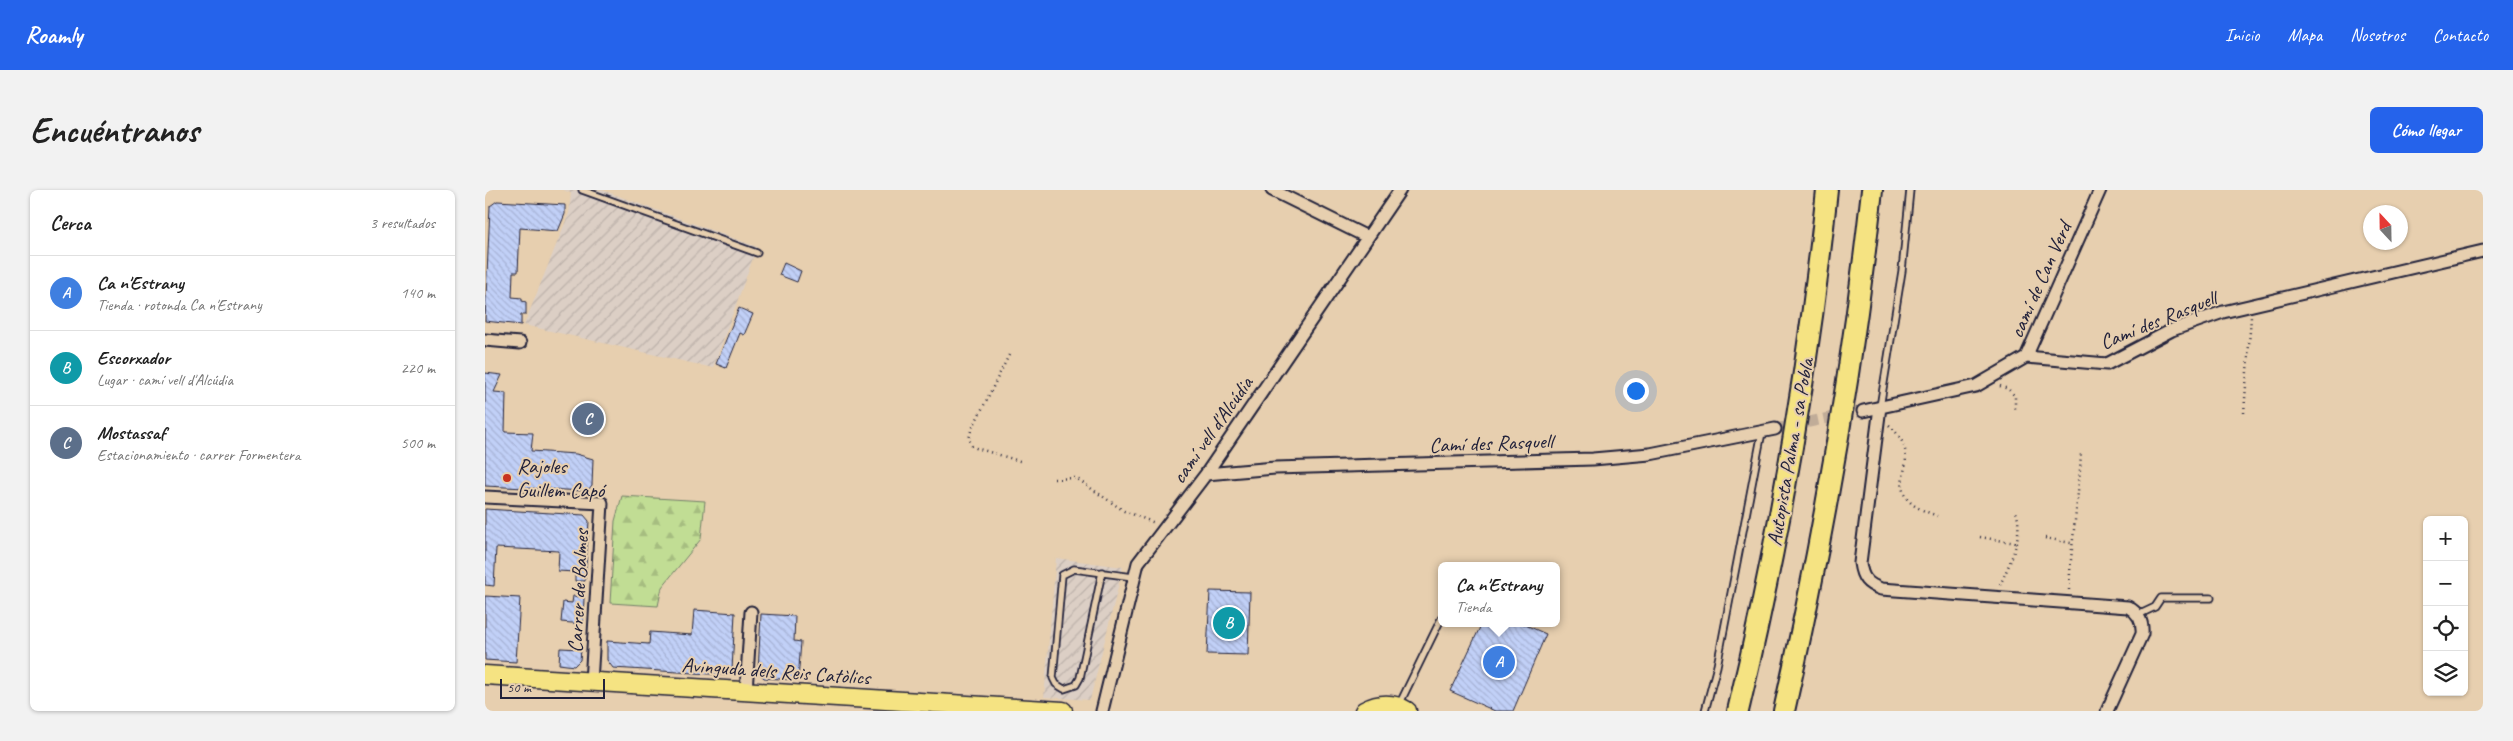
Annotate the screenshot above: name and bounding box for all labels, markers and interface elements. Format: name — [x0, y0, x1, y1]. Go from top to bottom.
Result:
text: Roamly — [25, 20, 82, 50]
text: Inicio — [2225, 24, 2259, 46]
text: Mapa — [2287, 24, 2322, 46]
text: Nosotros — [2350, 24, 2405, 46]
text: Contacto — [2433, 24, 2488, 46]
button: Cómo llegar — [2370, 107, 2483, 153]
text: Encuéntranos — [30, 108, 199, 153]
north arrow — [2363, 205, 2408, 250]
text: Cerca — [50, 210, 91, 236]
text: 3 resultados — [370, 213, 435, 233]
street label: camí de Can Verd — [2003, 215, 2079, 342]
text: Ca n'Estrany — [97, 271, 184, 295]
text: A — [62, 283, 70, 303]
text: 140 m — [401, 283, 435, 303]
street label: Camí des Rasquell — [2096, 284, 2223, 355]
text: Tienda · rotonda Ca n'Estrany — [97, 295, 262, 315]
text: Escorxador — [97, 346, 170, 370]
street label: Autopista Palma - sa Pobla — [1761, 354, 1820, 548]
text: B — [62, 358, 70, 378]
text: 220 m — [401, 358, 435, 378]
text: Lugar · camí vell d'Alcúdia — [97, 370, 233, 390]
street label: camí vell d'Alcúdia — [1166, 370, 1259, 489]
your location — [1623, 378, 1649, 404]
pin: C — [572, 400, 604, 438]
text: Mostassaf — [97, 421, 165, 445]
street label: Camí des Rasquell — [1429, 428, 1557, 458]
text: C — [62, 433, 70, 453]
text: 500 m — [401, 433, 435, 453]
text: Estacionamiento · carrer Formentera — [97, 445, 300, 465]
place label: Rajoles Guillem Capó — [517, 453, 607, 503]
marker: Rajoles Guillem Capó — [501, 472, 513, 484]
map controls — [2423, 516, 2468, 696]
button: + — [2423, 516, 2468, 561]
street label: Carrer de Balmes — [562, 527, 594, 653]
button: − — [2423, 561, 2468, 606]
popup — [1438, 562, 1560, 627]
text: Ca n'Estrany — [1456, 573, 1542, 597]
text: Tienda — [1456, 597, 1491, 617]
pin: B — [1213, 604, 1245, 642]
button: locate — [2423, 606, 2468, 651]
pin: A — [1483, 643, 1515, 681]
street label: Avinguda dels Reis Catòlics — [681, 651, 873, 691]
button: layers — [2423, 651, 2468, 696]
scale bar — [500, 676, 605, 699]
text: 50 m — [507, 679, 531, 696]

